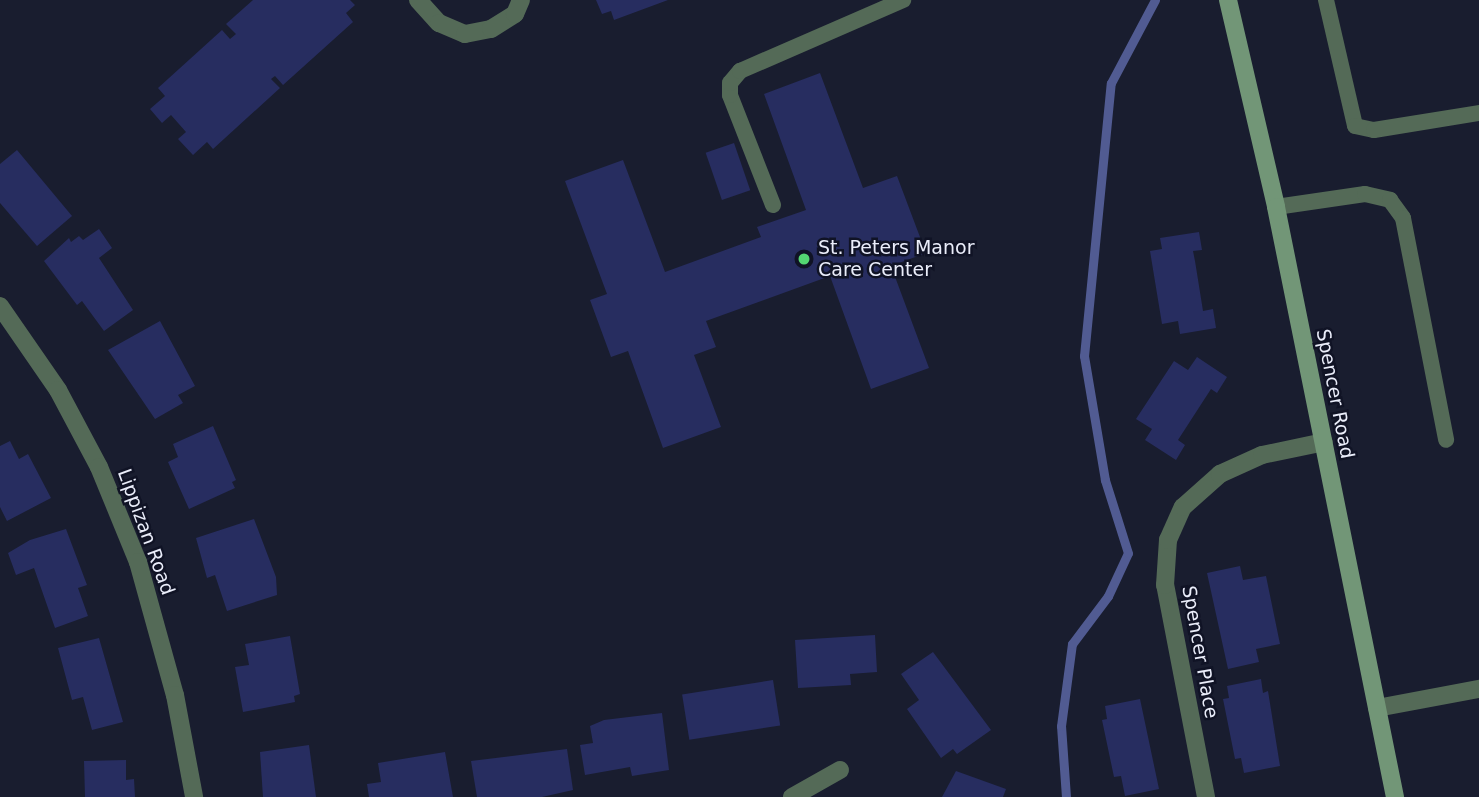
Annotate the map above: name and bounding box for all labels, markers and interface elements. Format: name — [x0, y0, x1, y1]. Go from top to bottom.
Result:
place label: St. Peters Manor Care Center — [818, 237, 974, 281]
marker: St. Peters Manor Care Center — [796, 251, 812, 267]
street label: Spencer Road — [1311, 327, 1359, 461]
street label: Lippizan Road — [113, 466, 179, 598]
street label: Spencer Place — [1177, 584, 1223, 720]

